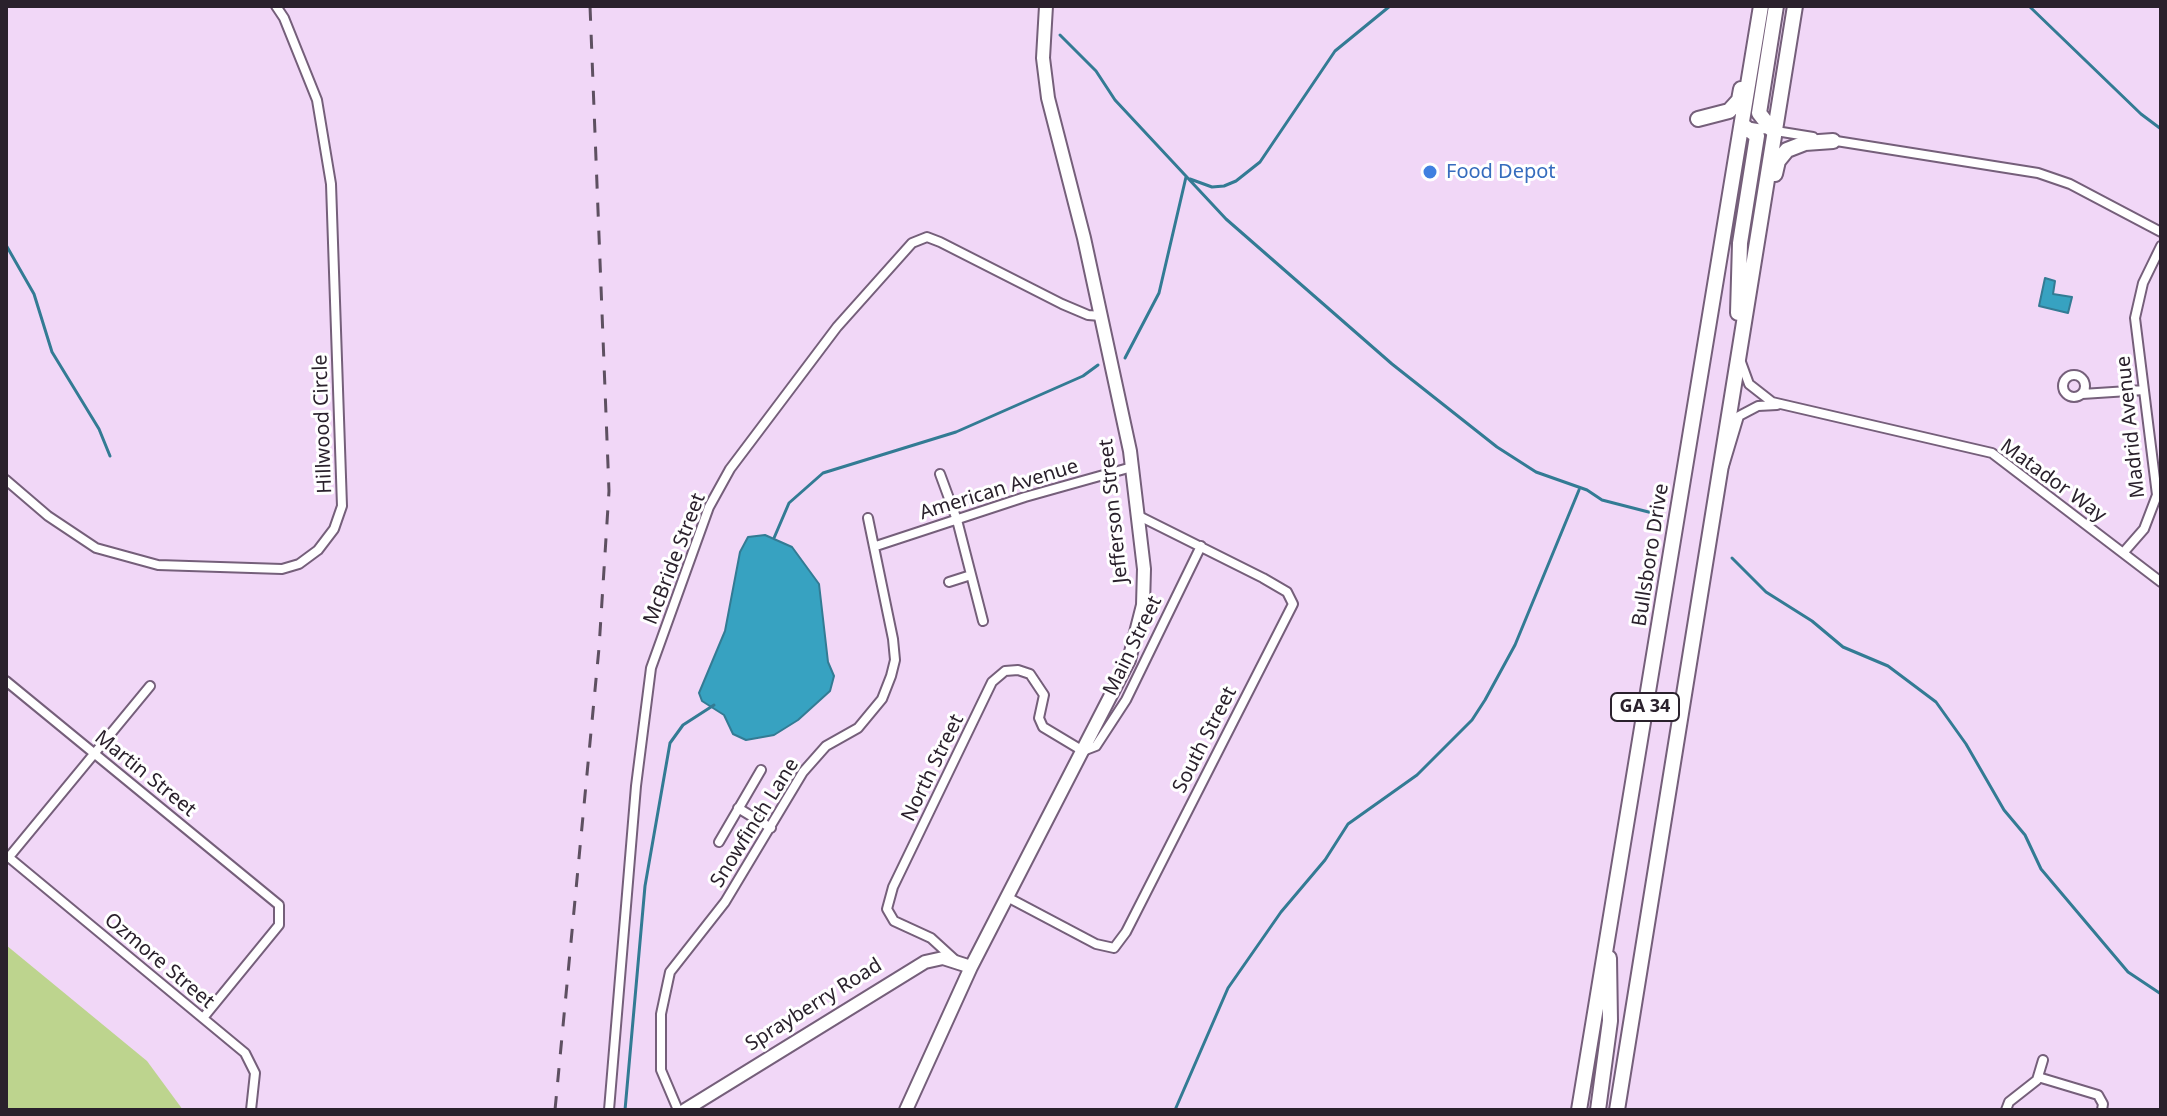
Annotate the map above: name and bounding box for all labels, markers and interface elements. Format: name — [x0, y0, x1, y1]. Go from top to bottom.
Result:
place label: Food Depot — [1446, 160, 1556, 184]
marker: Food Depot — [1421, 163, 1439, 181]
street label: Hillwood Circle — [309, 354, 337, 494]
street label: Madrid Avenue — [2112, 355, 2150, 499]
street label: Matador Way — [1995, 434, 2111, 528]
street label: Jefferson Street — [1094, 438, 1134, 584]
street label: American Avenue — [917, 454, 1081, 526]
street label: Bullsboro Drive — [1628, 482, 1674, 628]
street label: McBride Street — [639, 490, 711, 628]
street label: Main Street — [1099, 592, 1167, 700]
street label: South Street — [1168, 683, 1242, 797]
road number: GA 34 — [1611, 693, 1679, 721]
street label: North Street — [897, 711, 969, 825]
street label: Martin Street — [89, 726, 201, 822]
street label: Snowfinch Lane — [706, 754, 804, 892]
street label: Ozmore Street — [99, 908, 219, 1014]
street label: Sprayberry Road — [741, 953, 887, 1057]

